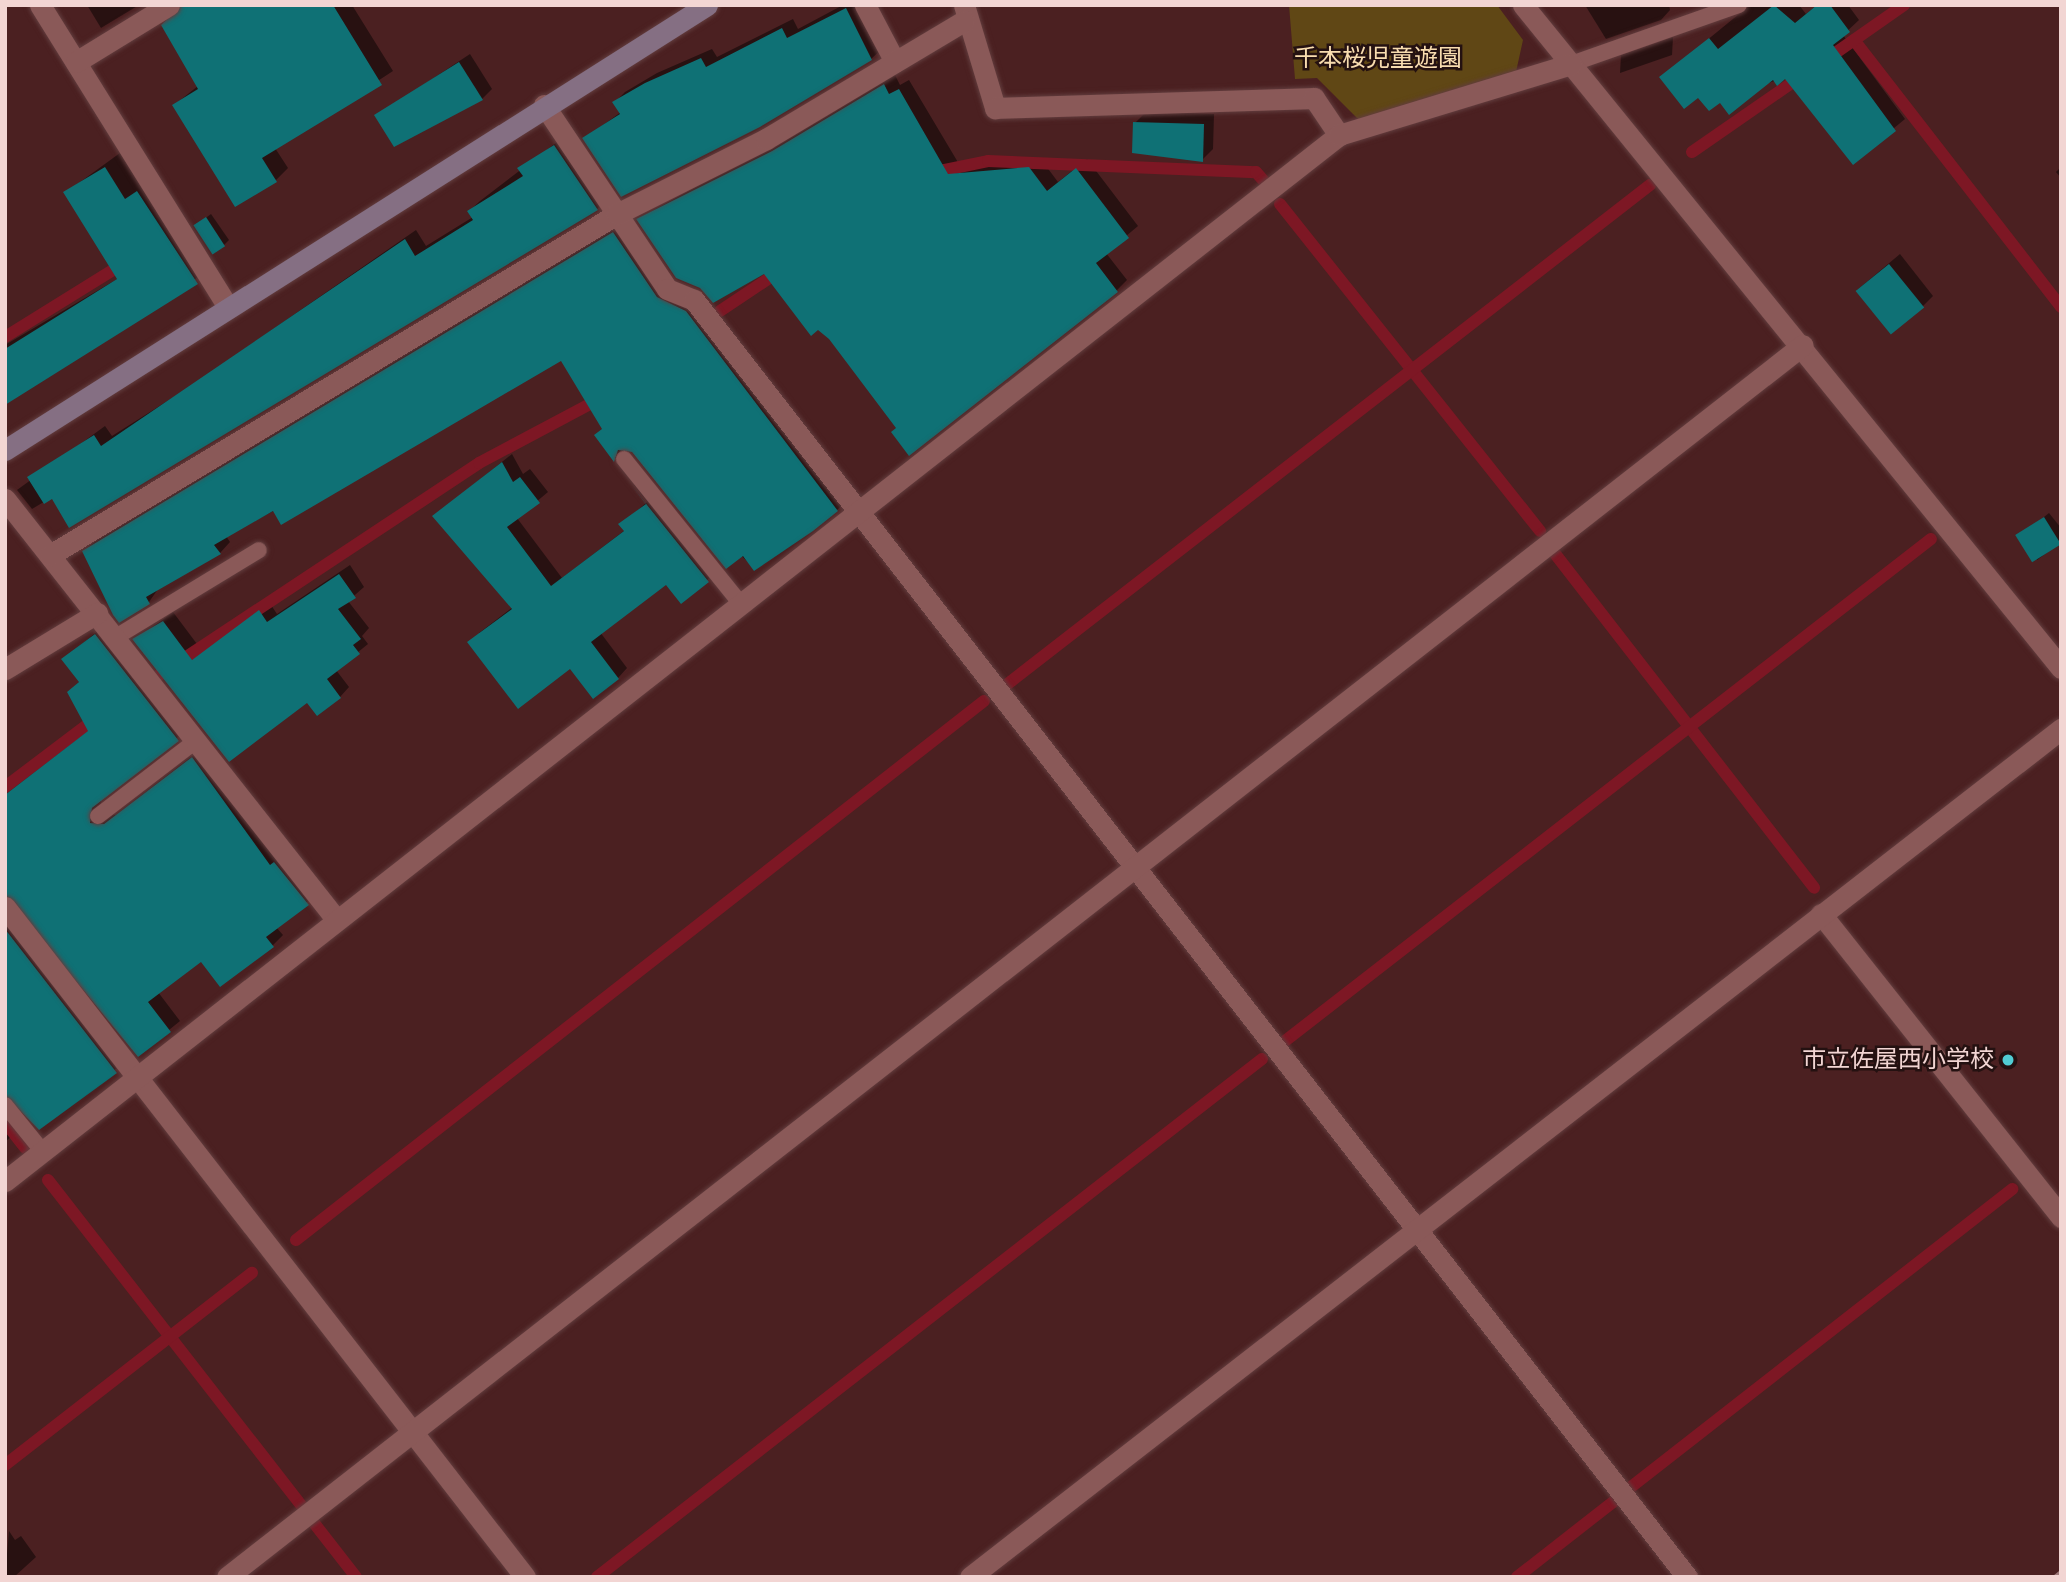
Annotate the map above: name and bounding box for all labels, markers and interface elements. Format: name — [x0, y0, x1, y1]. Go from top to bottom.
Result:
park label: 千本桜児童遊園 — [1294, 45, 1462, 73]
place label: 市立佐屋西小学校 — [1802, 1046, 1994, 1074]
marker: 市立佐屋西小学校 — [2000, 1052, 2016, 1068]

